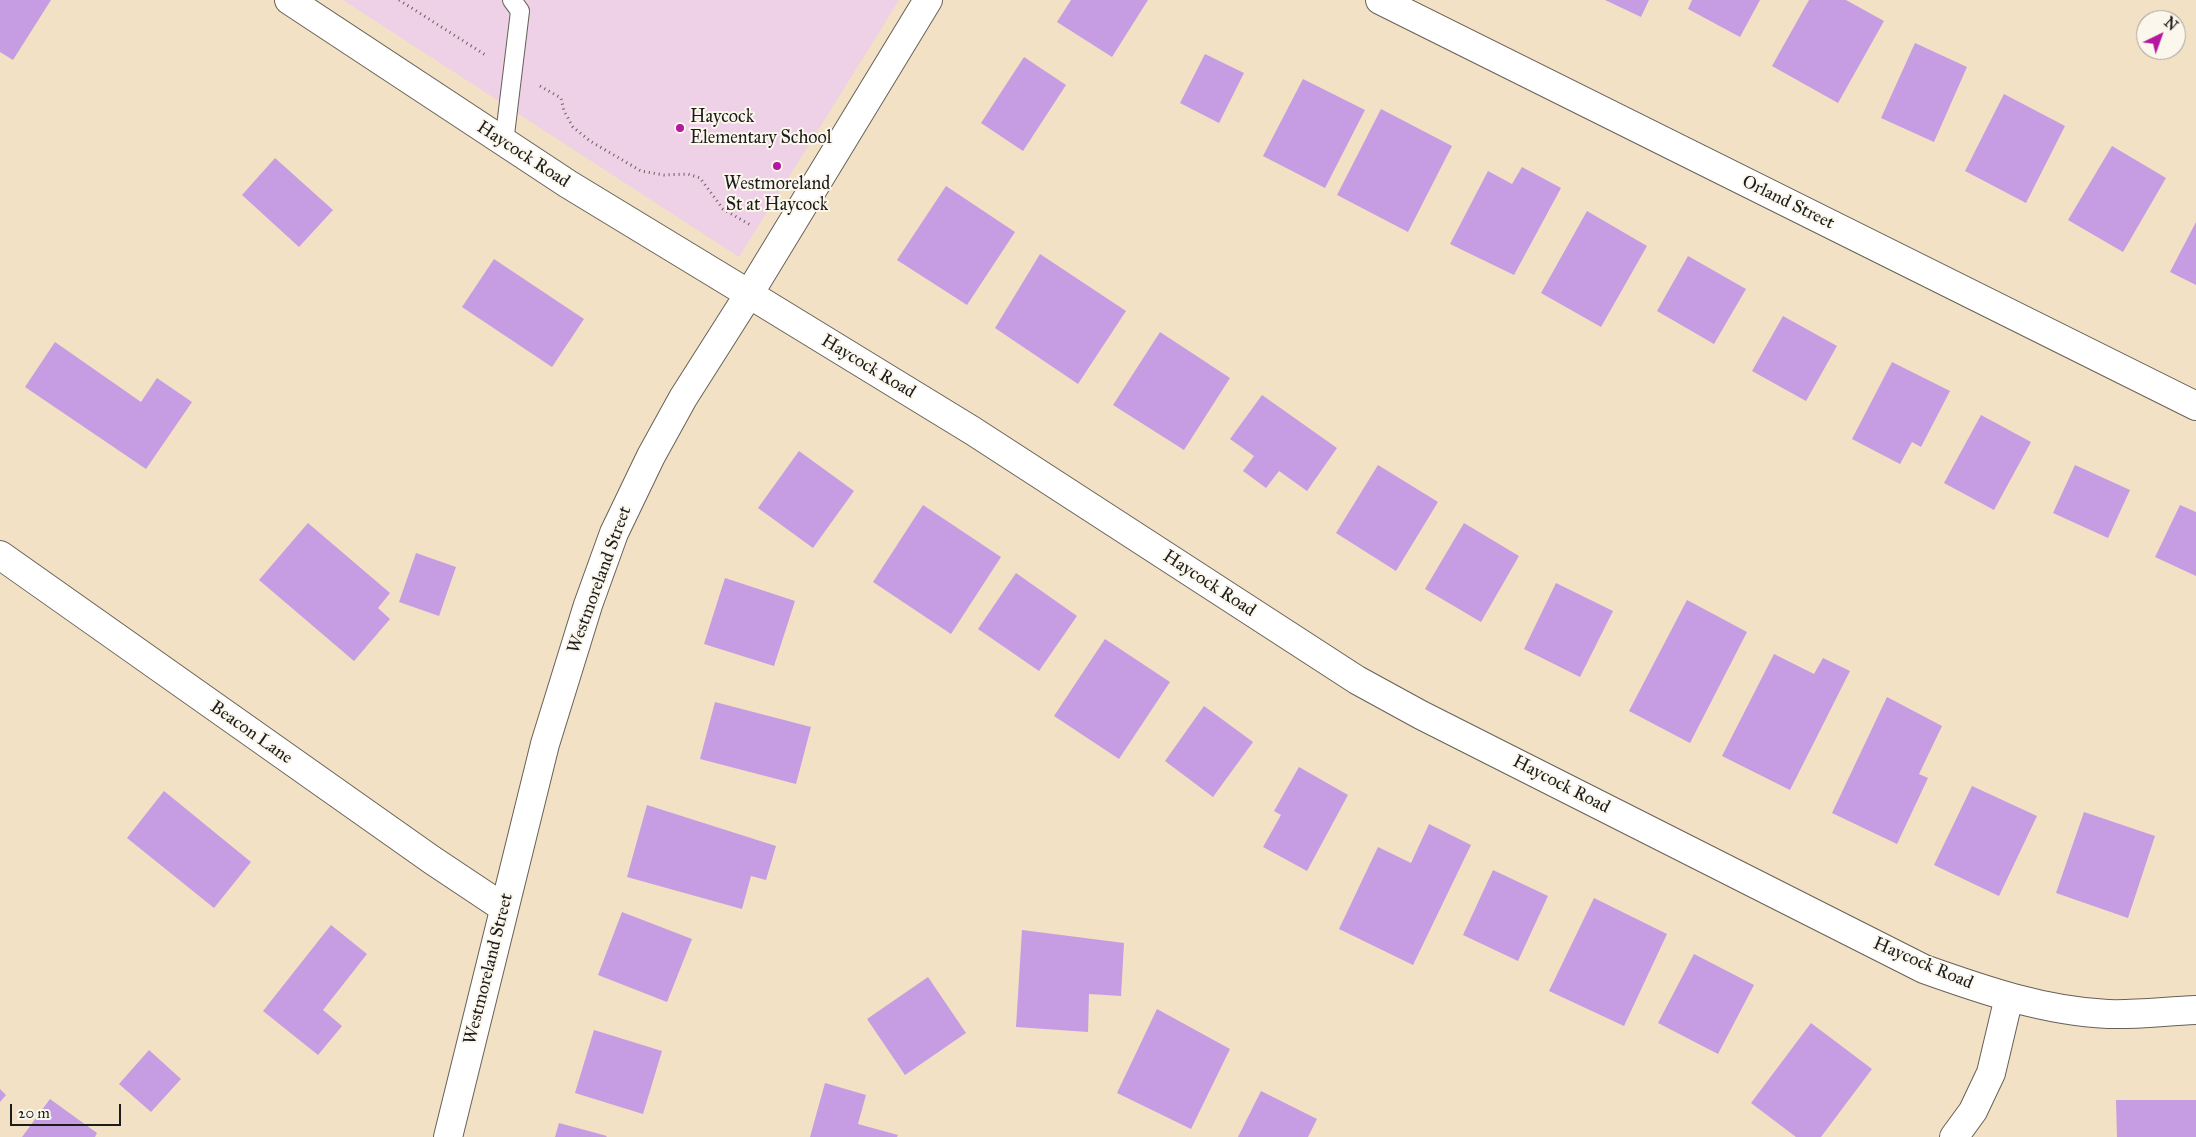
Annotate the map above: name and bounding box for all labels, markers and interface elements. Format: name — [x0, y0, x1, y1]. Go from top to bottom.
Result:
north arrow — [2136, 10, 2186, 60]
text: N — [2161, 14, 2181, 35]
place label: Haycock Elementary School — [690, 107, 832, 150]
street label: Haycock Road — [473, 117, 573, 193]
marker: Haycock Elementary School — [674, 122, 686, 134]
marker: Westmoreland St at Haycock — [771, 160, 783, 172]
street label: Orland Street — [1738, 171, 1838, 235]
place label: Westmoreland St at Haycock — [724, 174, 830, 216]
street label: Haycock Road — [817, 330, 919, 404]
street label: Westmoreland Street — [563, 503, 637, 657]
street label: Haycock Road — [1159, 546, 1259, 622]
street label: Beacon Lane — [206, 697, 296, 769]
street label: Haycock Road — [1509, 751, 1613, 819]
street label: Westmoreland Street — [460, 891, 518, 1047]
street label: Haycock Road — [1870, 933, 1976, 995]
scale bar — [12, 1094, 124, 1126]
text: 20 m — [18, 1104, 50, 1122]

